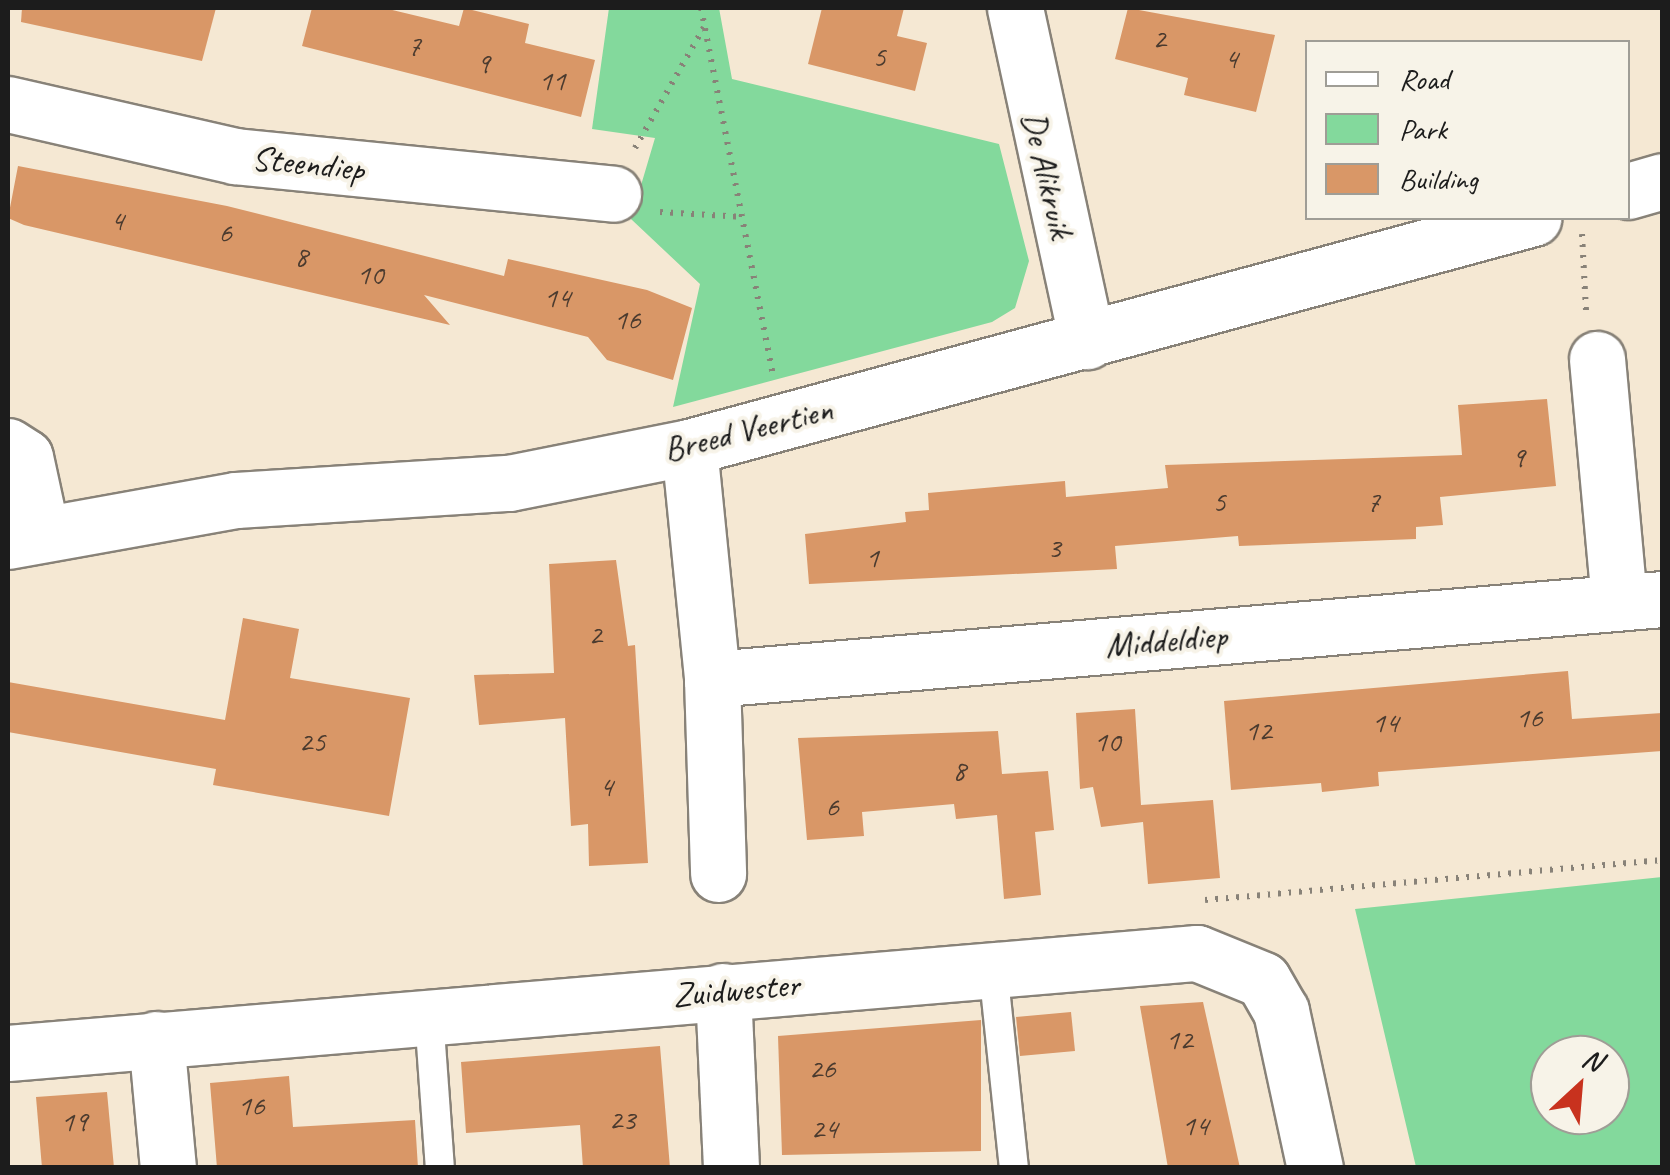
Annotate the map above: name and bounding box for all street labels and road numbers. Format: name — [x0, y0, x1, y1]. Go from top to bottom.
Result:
street label: De Alikruik — [1012, 108, 1082, 242]
street label: Steendiep — [250, 137, 366, 191]
street label: Breed Veertien — [659, 389, 837, 471]
street label: Middeldiep — [1104, 615, 1228, 667]
street label: Zuidwester — [671, 964, 801, 1016]

